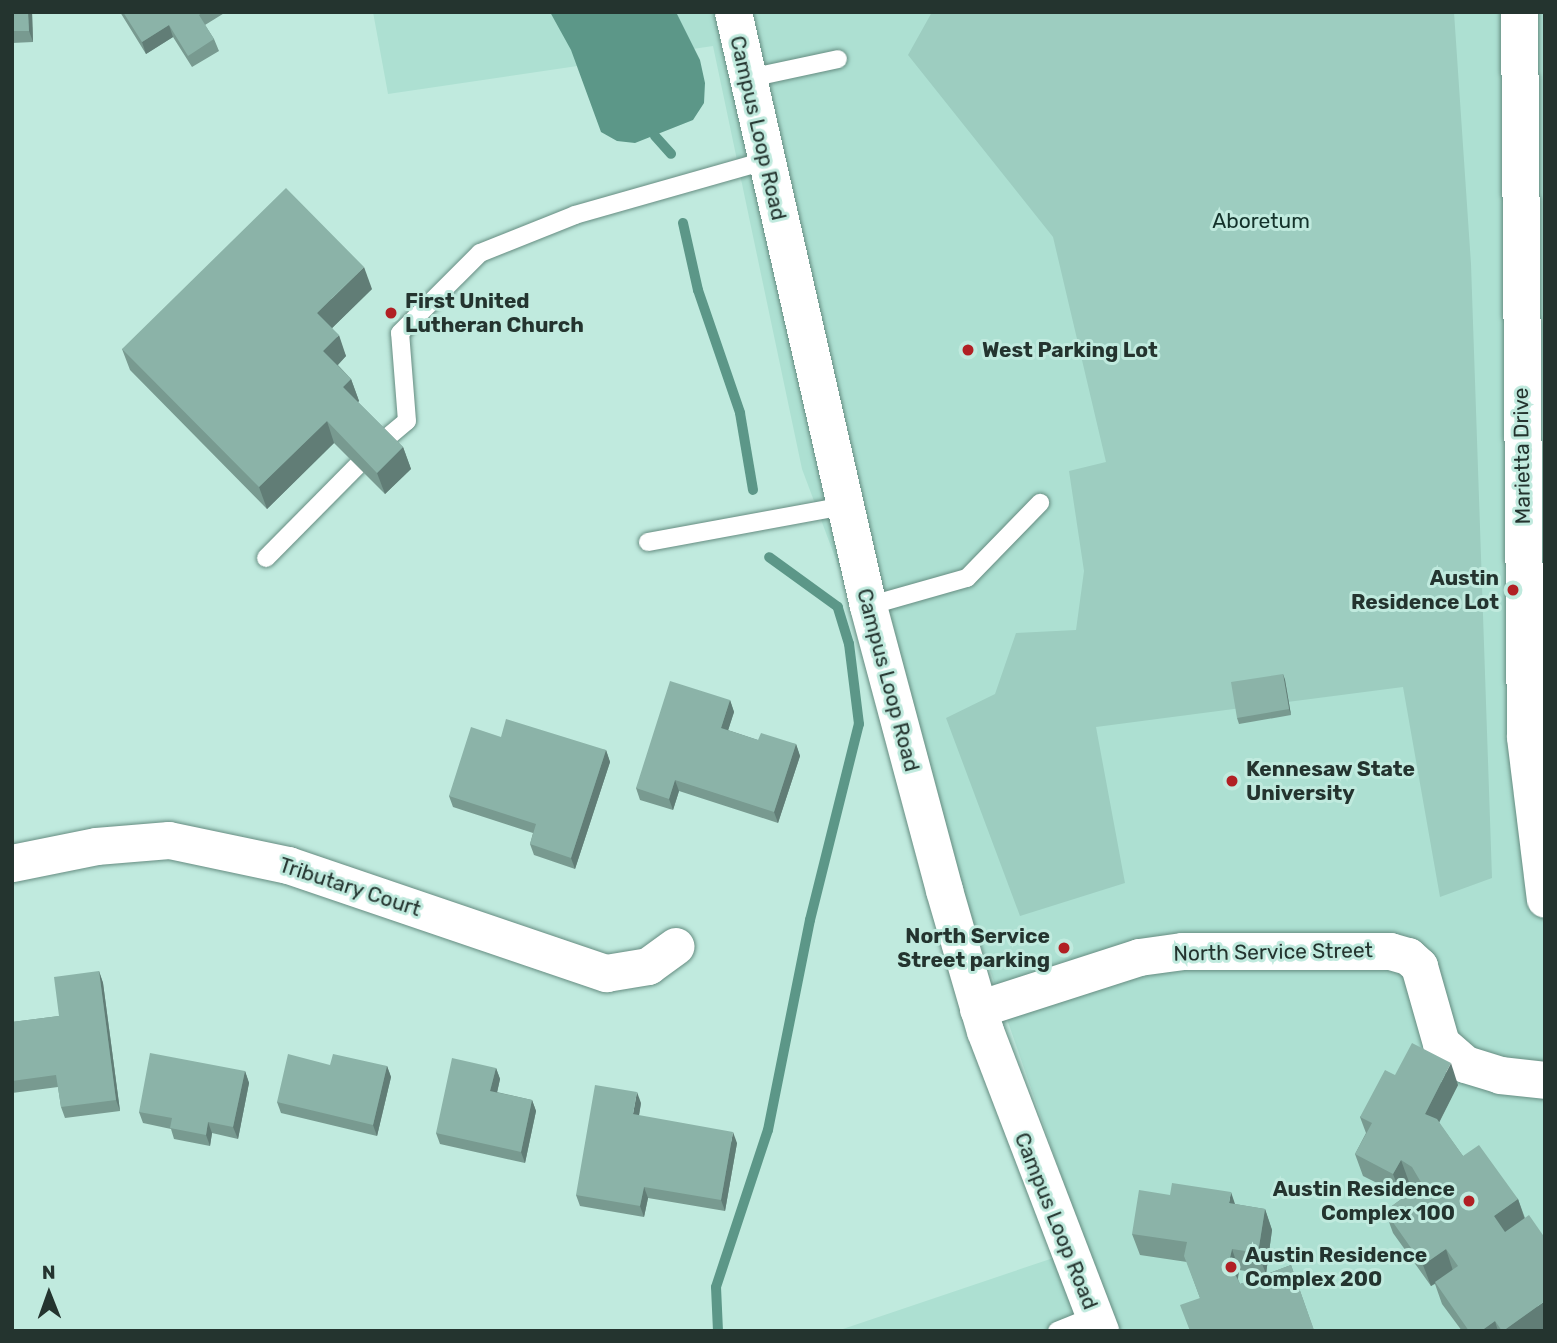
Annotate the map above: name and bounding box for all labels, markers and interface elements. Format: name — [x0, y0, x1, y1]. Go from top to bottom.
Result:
street label: Campus Loop Road — [725, 33, 791, 223]
park label: Aboretum — [1212, 208, 1310, 234]
place label: First United Lutheran Church — [405, 288, 584, 338]
marker: First United Lutheran Church — [383, 305, 399, 321]
place label: West Parking Lot — [982, 337, 1158, 363]
marker: West Parking Lot — [960, 342, 976, 358]
street label: Marietta Drive — [1508, 387, 1536, 525]
place label: Austin Residence Lot — [1351, 565, 1499, 615]
marker: Austin Residence Lot — [1505, 582, 1521, 598]
street label: Campus Loop Road — [851, 586, 925, 774]
place label: Kennesaw State University — [1246, 756, 1415, 806]
marker: Kennesaw State University — [1224, 773, 1240, 789]
street label: Tributary Court — [276, 852, 424, 922]
place label: North Service Street parking — [897, 923, 1050, 973]
street label: North Service Street — [1173, 938, 1373, 966]
marker: North Service Street parking — [1056, 940, 1072, 956]
street label: Campus Loop Road — [1009, 1129, 1103, 1313]
place label: Austin Residence Complex 100 — [1273, 1176, 1455, 1226]
marker: Austin Residence Complex 100 — [1461, 1193, 1477, 1209]
place label: Austin Residence Complex 200 — [1245, 1242, 1427, 1292]
north arrow — [14, 1259, 84, 1329]
marker: Austin Residence Complex 200 — [1223, 1259, 1239, 1275]
text: N — [42, 1261, 56, 1284]

